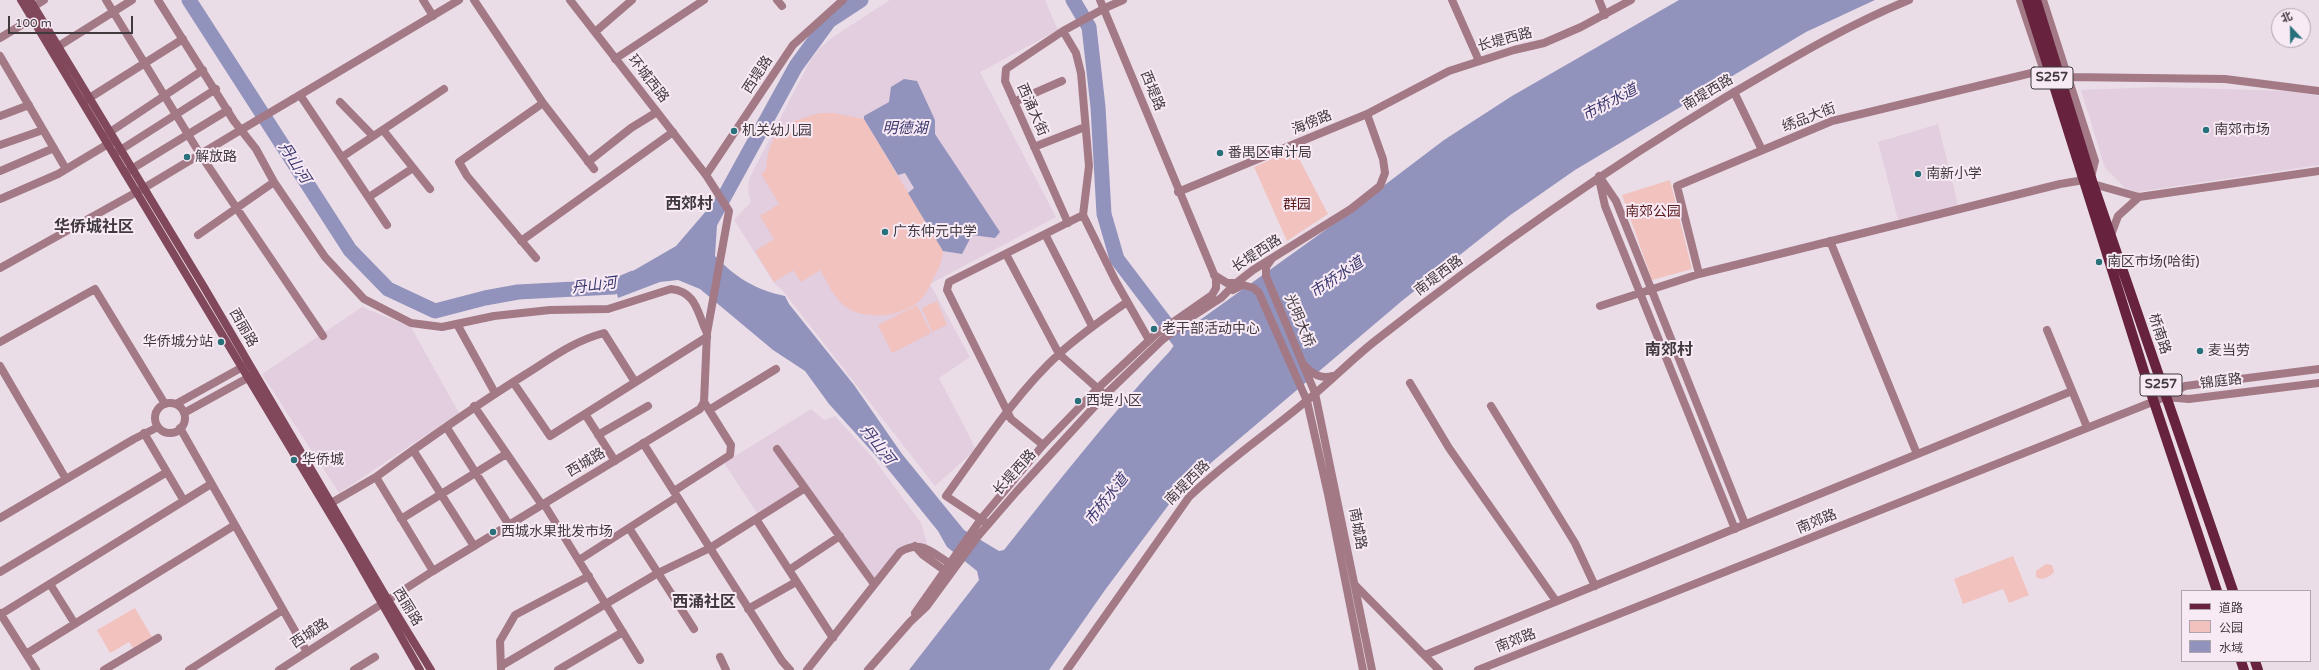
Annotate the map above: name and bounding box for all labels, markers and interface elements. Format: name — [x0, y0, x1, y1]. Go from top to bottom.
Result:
scale bar — [10, 8, 135, 34]
north arrow — [2271, 8, 2311, 48]
text: 北 — [2279, 9, 2294, 25]
text: 100 m — [15, 16, 52, 30]
street label: 长堤西路 — [1476, 25, 1534, 55]
street label: 环城西路 — [624, 52, 672, 106]
street label: 西堤路 — [740, 53, 776, 97]
road number: S257 — [2031, 67, 2073, 89]
street label: 西堤路 — [1136, 68, 1168, 114]
street label: 南堤西路 — [1680, 71, 1736, 115]
street label: 西涌大街 — [1013, 81, 1051, 139]
water label: 市桥水道 — [1579, 81, 1641, 125]
street label: 绣品大街 — [1780, 100, 1838, 136]
street label: 海傍路 — [1289, 107, 1335, 139]
water label: 明德湖 — [883, 120, 927, 138]
place label: 南郊市场 — [2214, 122, 2270, 138]
place label: 机关幼儿园 — [742, 123, 812, 139]
marker: 南郊市场 — [2201, 125, 2211, 135]
marker: 机关幼儿园 — [729, 126, 739, 136]
water label: 丹山河 — [274, 139, 314, 187]
place label: 番禺区审计局 — [1228, 145, 1312, 161]
marker: 番禺区审计局 — [1215, 148, 1225, 158]
place label: 解放路 — [195, 149, 237, 165]
marker: 解放路 — [182, 152, 192, 162]
place label: 南新小学 — [1926, 166, 1982, 182]
marker: 南新小学 — [1913, 169, 1923, 179]
district label: 西郊村 — [665, 195, 713, 215]
park label: 群园 — [1283, 197, 1311, 213]
park label: 南郊公园 — [1625, 204, 1681, 220]
district label: 华侨城社区 — [54, 218, 134, 238]
place label: 广东仲元中学 — [893, 224, 977, 240]
marker: 广东仲元中学 — [880, 227, 890, 237]
street label: 长堤西路 — [1229, 232, 1285, 276]
street label: 南堤西路 — [1412, 252, 1466, 300]
water label: 市桥水道 — [1307, 254, 1367, 302]
place label: 南区市场(哈街) — [2107, 254, 2200, 270]
marker: 南区市场(哈街) — [2094, 257, 2104, 267]
water label: 丹山河 — [571, 274, 617, 298]
street label: 光明大桥 — [1280, 292, 1318, 350]
street label: 西丽路 — [225, 306, 261, 350]
street label: 桥南路 — [2145, 311, 2173, 357]
place label: 老干部活动中心 — [1162, 321, 1260, 337]
marker: 老干部活动中心 — [1149, 324, 1159, 334]
place label: 华侨城分站 — [143, 334, 213, 350]
marker: 华侨城分站 — [216, 337, 226, 347]
district label: 南郊村 — [1645, 341, 1693, 361]
place label: 麦当劳 — [2208, 343, 2250, 359]
marker: 麦当劳 — [2195, 346, 2205, 356]
street label: 锦庭路 — [2199, 371, 2243, 393]
road number: S257 — [2140, 374, 2182, 396]
place label: 西堤小区 — [1086, 393, 1142, 409]
marker: 西堤小区 — [1073, 396, 1083, 406]
water label: 丹山河 — [856, 422, 898, 468]
street label: 西城路 — [564, 445, 608, 481]
street label: 长堤西路 — [990, 447, 1040, 499]
place label: 华侨城 — [302, 452, 344, 468]
marker: 华侨城 — [289, 455, 299, 465]
street label: 南堤西路 — [1162, 457, 1214, 509]
water label: 市桥水道 — [1081, 471, 1133, 529]
street label: 南郊路 — [1794, 506, 1840, 538]
street label: 南城路 — [1345, 507, 1369, 551]
place label: 西城水果批发市场 — [501, 524, 613, 540]
marker: 西城水果批发市场 — [488, 527, 498, 537]
street label: 西丽路 — [389, 585, 425, 629]
legend — [2181, 590, 2311, 662]
district label: 西涌社区 — [672, 593, 736, 613]
text: 道路 — [2219, 601, 2243, 615]
street label: 西城路 — [288, 616, 332, 652]
text: 公园 — [2219, 621, 2243, 635]
street label: 南郊路 — [1493, 626, 1539, 656]
text: 水域 — [2219, 641, 2243, 655]

